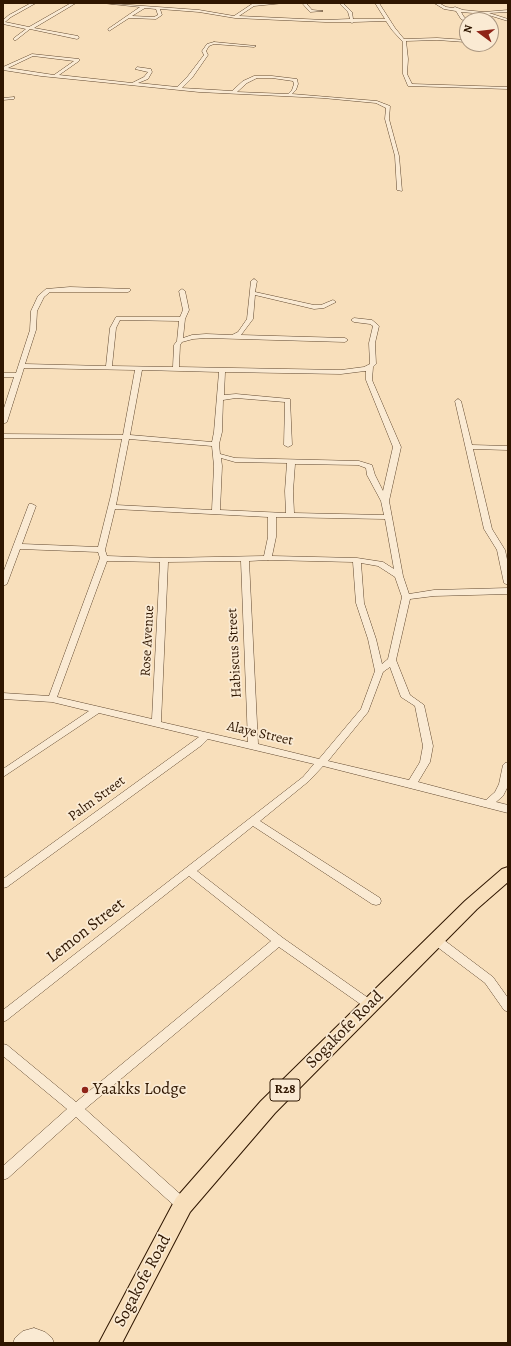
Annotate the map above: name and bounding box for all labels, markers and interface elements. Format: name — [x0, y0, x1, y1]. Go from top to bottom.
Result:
north arrow — [459, 12, 499, 52]
text: N — [460, 23, 476, 35]
street label: Rose Avenue — [138, 605, 158, 677]
street label: Habiscus Street — [224, 608, 246, 698]
street label: Alaye Street — [225, 718, 295, 750]
street label: Palm Street — [65, 773, 129, 825]
street label: Lemon Street — [43, 894, 129, 968]
street label: Sogakofe Road — [302, 987, 388, 1073]
road number: R28 — [270, 1079, 300, 1101]
place label: Yaakks Lodge — [93, 1080, 186, 1100]
marker: Yaakks Lodge — [80, 1085, 90, 1095]
street label: Sogakofe Road — [110, 1231, 176, 1331]

